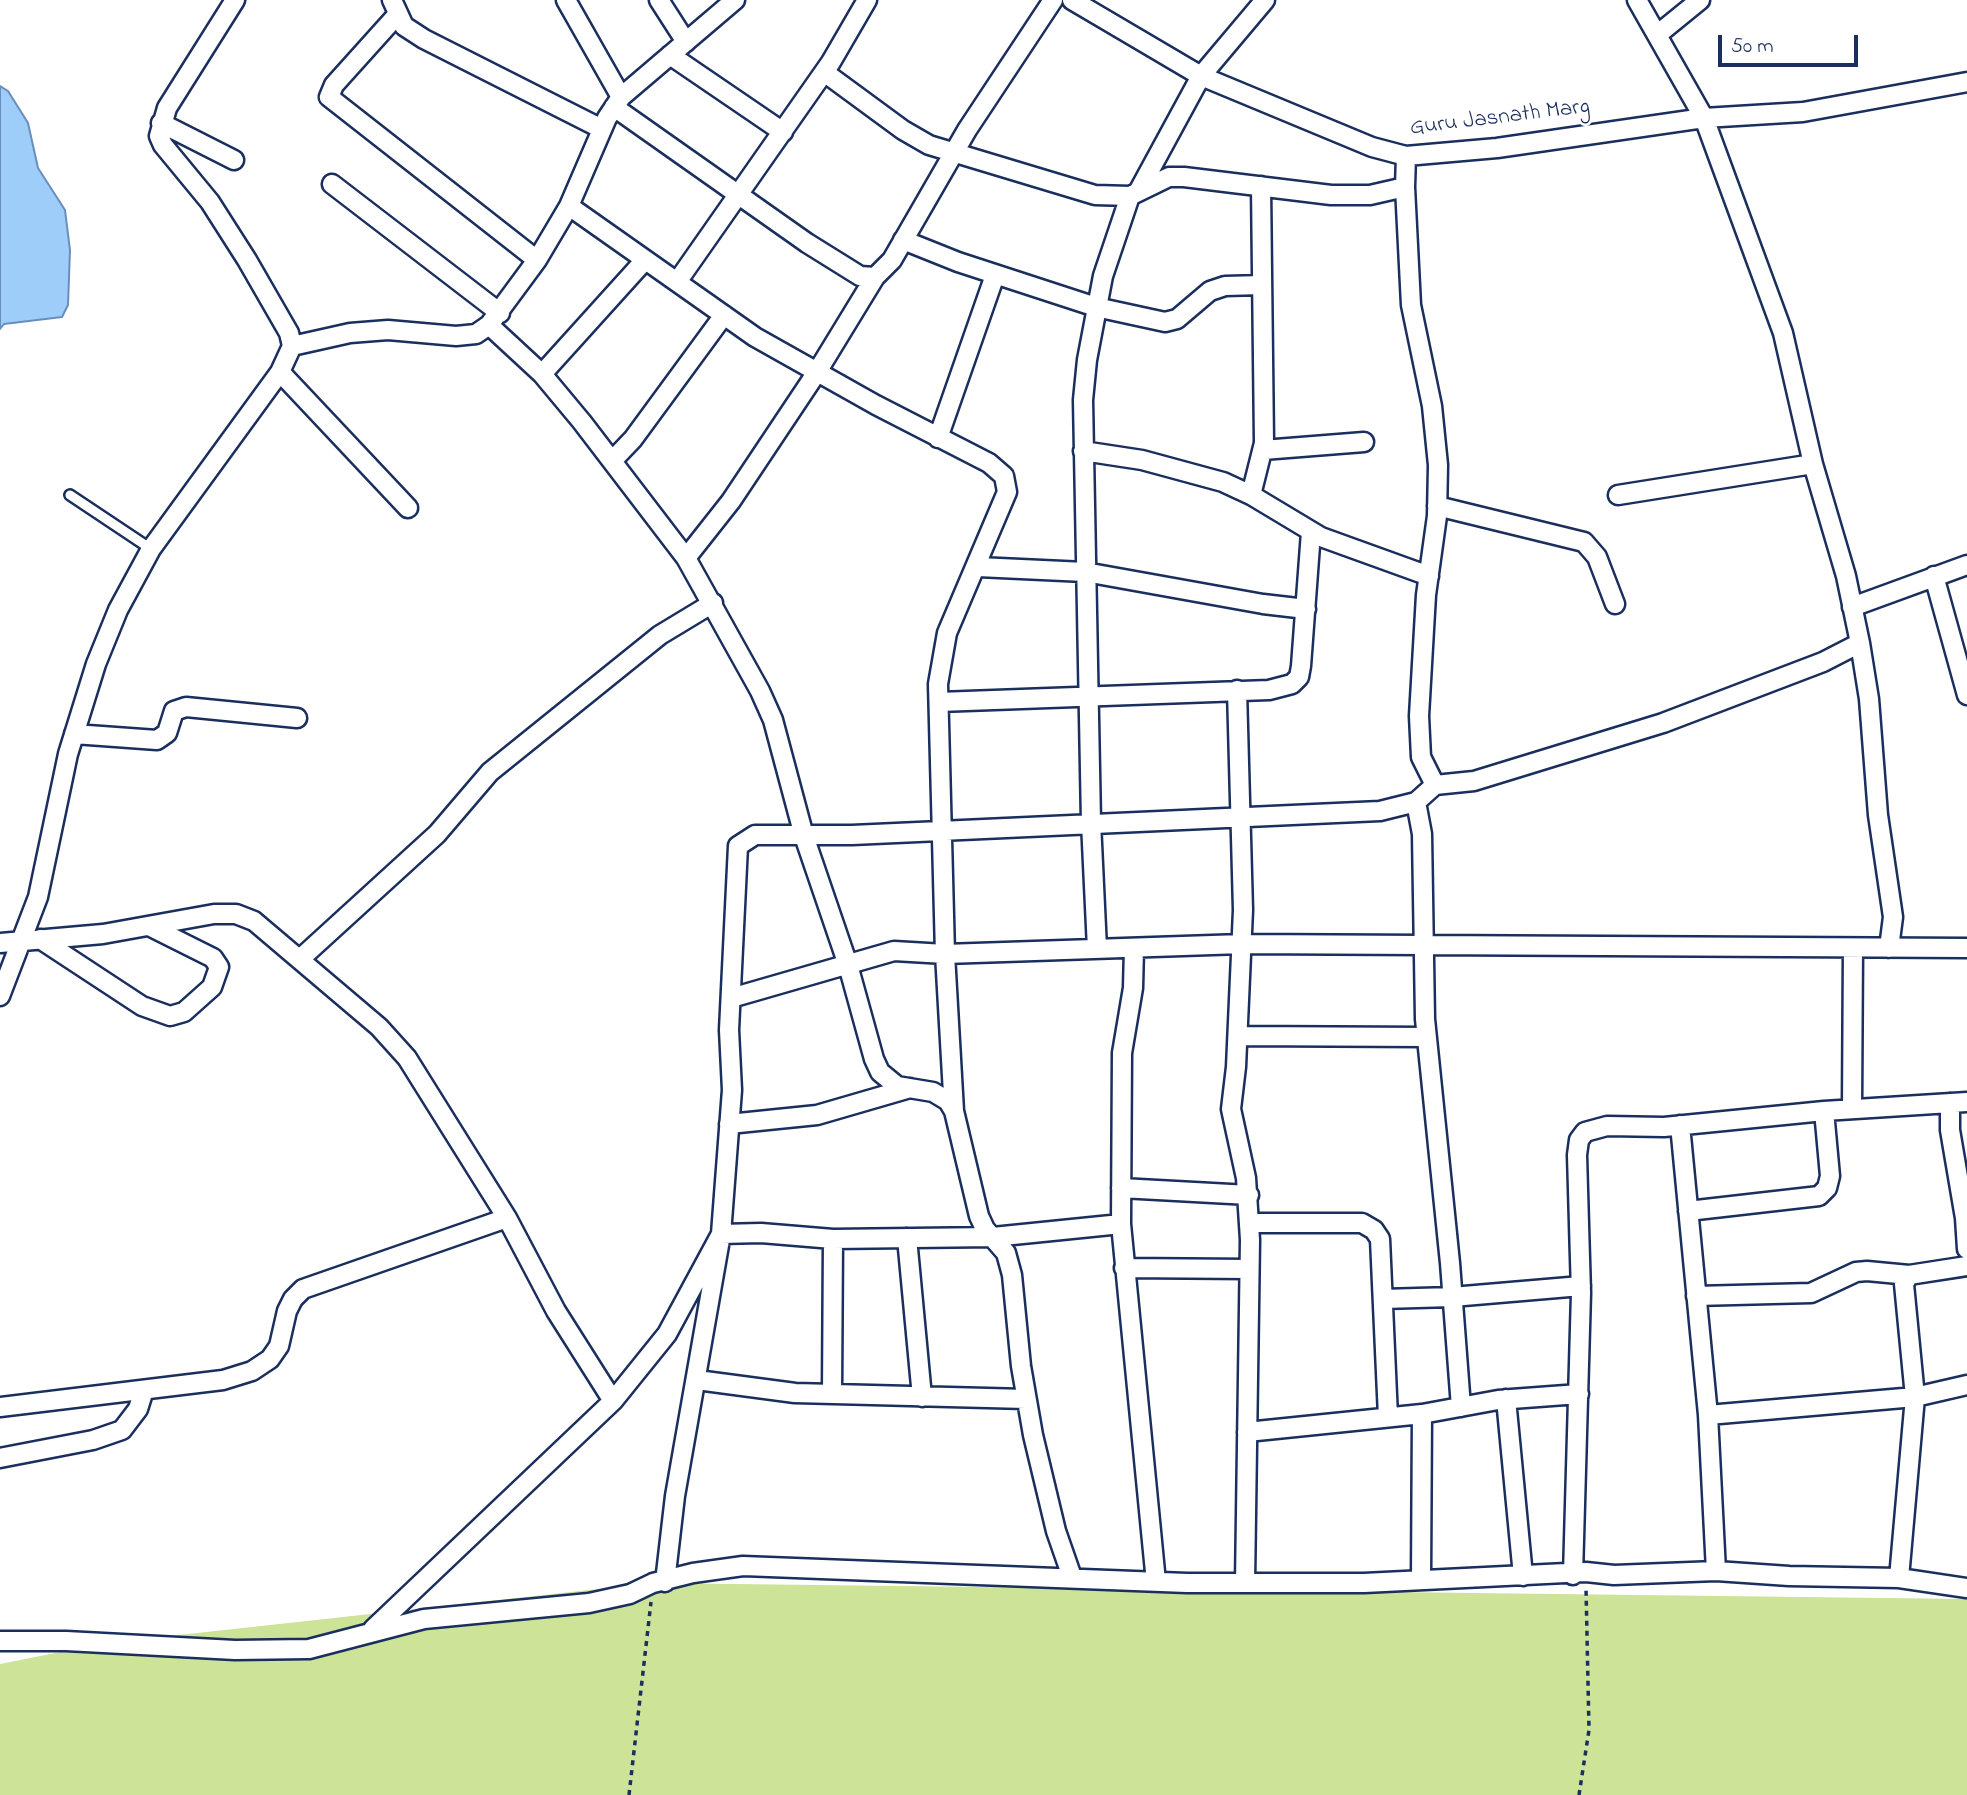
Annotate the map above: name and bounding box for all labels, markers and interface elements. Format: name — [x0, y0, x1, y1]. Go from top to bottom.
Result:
scale bar — [1722, 21, 1862, 65]
text: 50 m — [1731, 32, 1774, 62]
street label: Guru Jasnath Marg — [1409, 94, 1591, 144]

